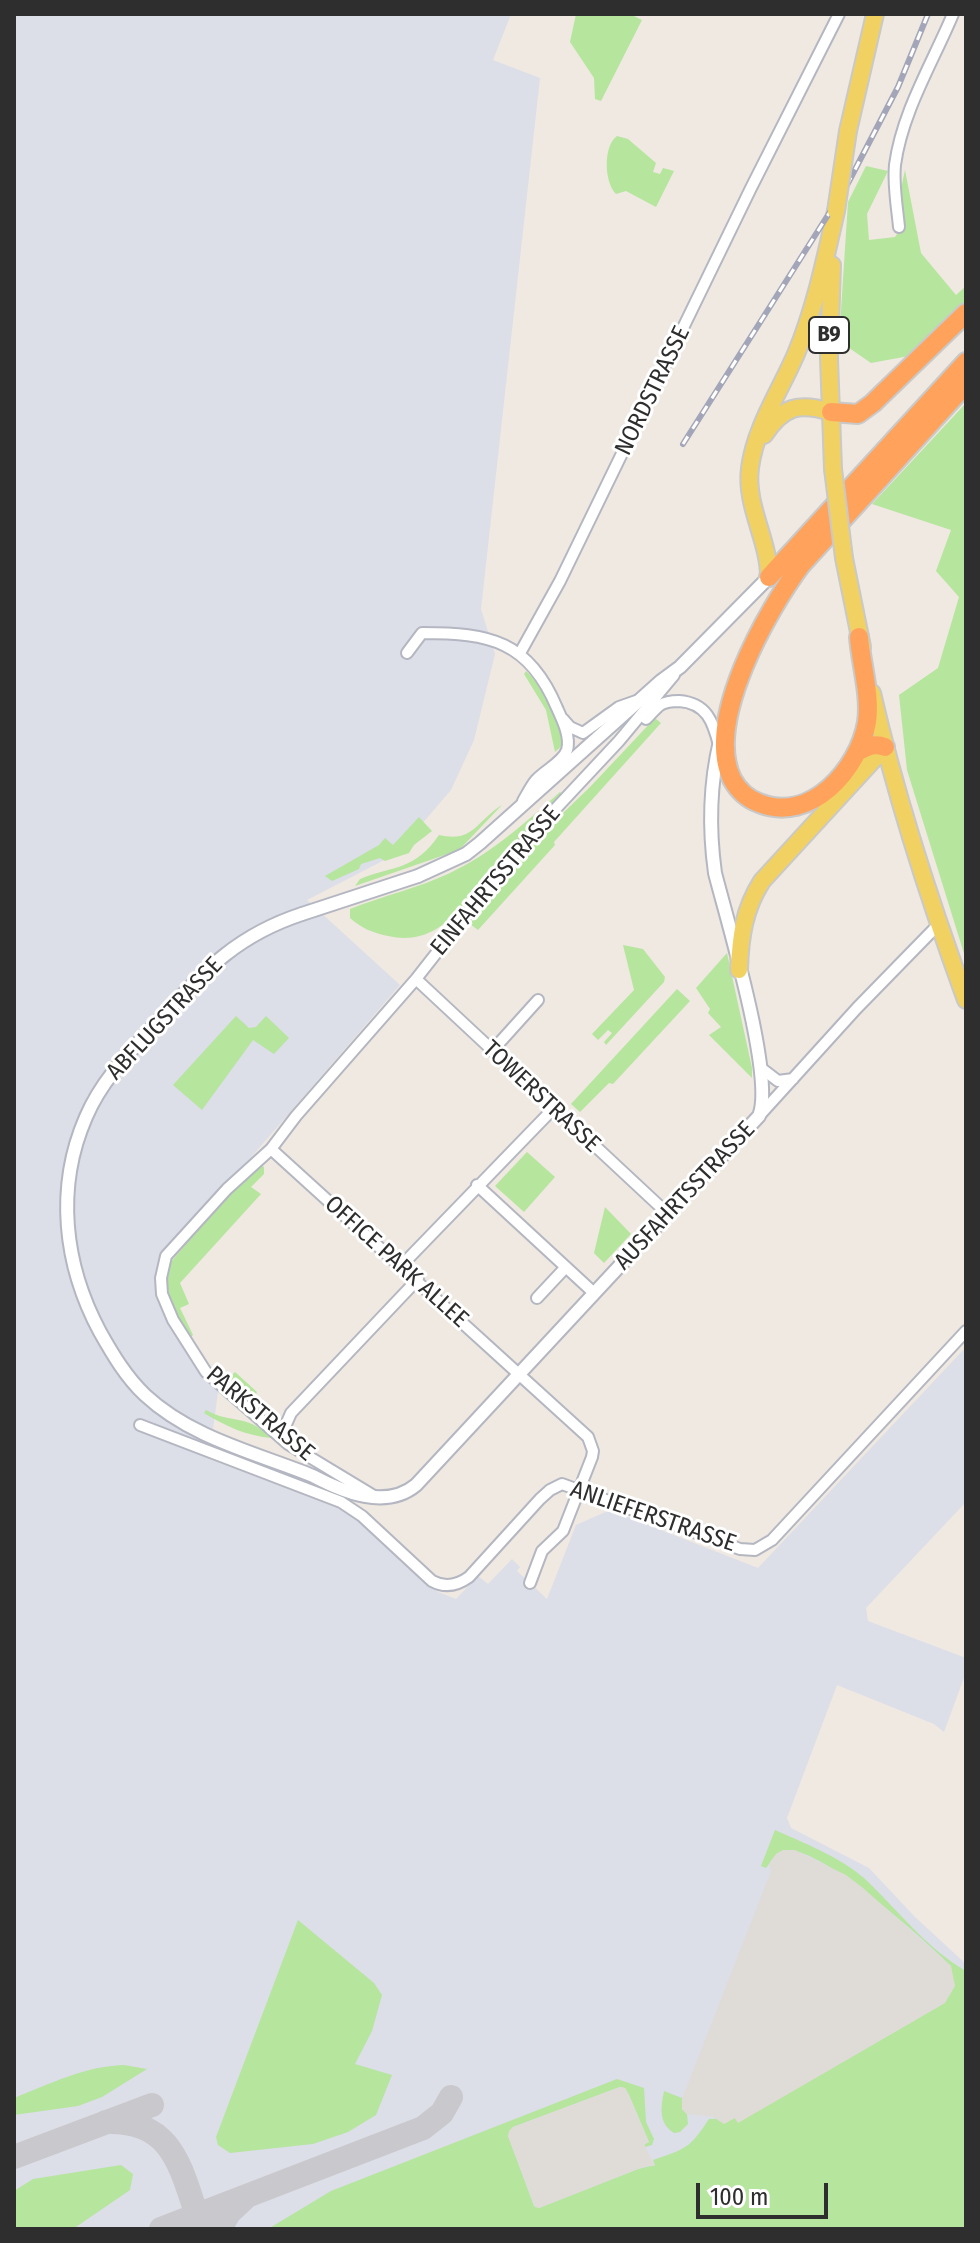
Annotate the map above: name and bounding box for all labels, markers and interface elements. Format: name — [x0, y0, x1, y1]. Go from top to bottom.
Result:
road number: B9 — [809, 317, 849, 353]
street label: NORDSTRASSE — [609, 322, 697, 460]
street label: EINFAHRTSSTRASSE — [425, 800, 567, 962]
street label: ABFLUGSTRASSE — [101, 952, 229, 1086]
street label: TOWERSTRASSE — [476, 1035, 606, 1159]
street label: AUSFAHRTSSTRASSE — [609, 1116, 761, 1276]
street label: OFFICE PARK ALLEE — [318, 1190, 474, 1334]
street label: PARKSTRASSE — [200, 1360, 320, 1468]
street label: ANLIEFERSTRASSE — [567, 1475, 739, 1559]
scale bar — [700, 2167, 832, 2217]
text: 100 m — [710, 2183, 768, 2211]

